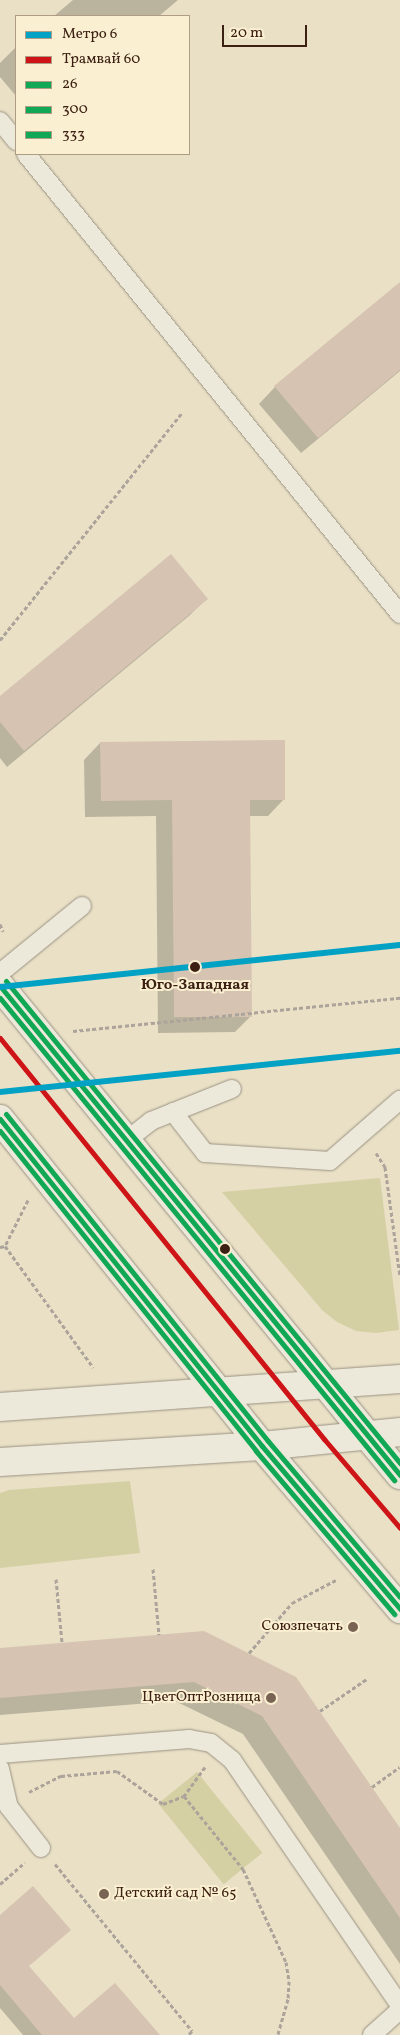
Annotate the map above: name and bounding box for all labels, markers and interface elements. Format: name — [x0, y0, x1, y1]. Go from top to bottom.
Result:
legend — [15, 15, 190, 155]
scale bar — [225, 15, 310, 47]
text: 20 m — [230, 23, 263, 44]
text: Метро 6 — [62, 24, 117, 45]
text: Трамвай 60 — [62, 49, 140, 70]
text: 26 — [62, 74, 78, 95]
text: 300 — [62, 99, 88, 120]
text: 333 — [62, 124, 85, 145]
marker: Юго-Западная — [187, 959, 203, 975]
place label: Юго-Западная — [141, 977, 249, 995]
unlabelled marker — [220, 1244, 230, 1254]
place label: Союзпечать — [262, 1618, 343, 1636]
marker: Союзпечать — [347, 1621, 359, 1633]
place label: ЦветОптРозница — [142, 1689, 261, 1707]
marker: ЦветОптРозница — [265, 1692, 277, 1704]
place label: Детский сад № 65 — [114, 1885, 236, 1903]
marker: Детский сад № 65 — [98, 1888, 110, 1900]

